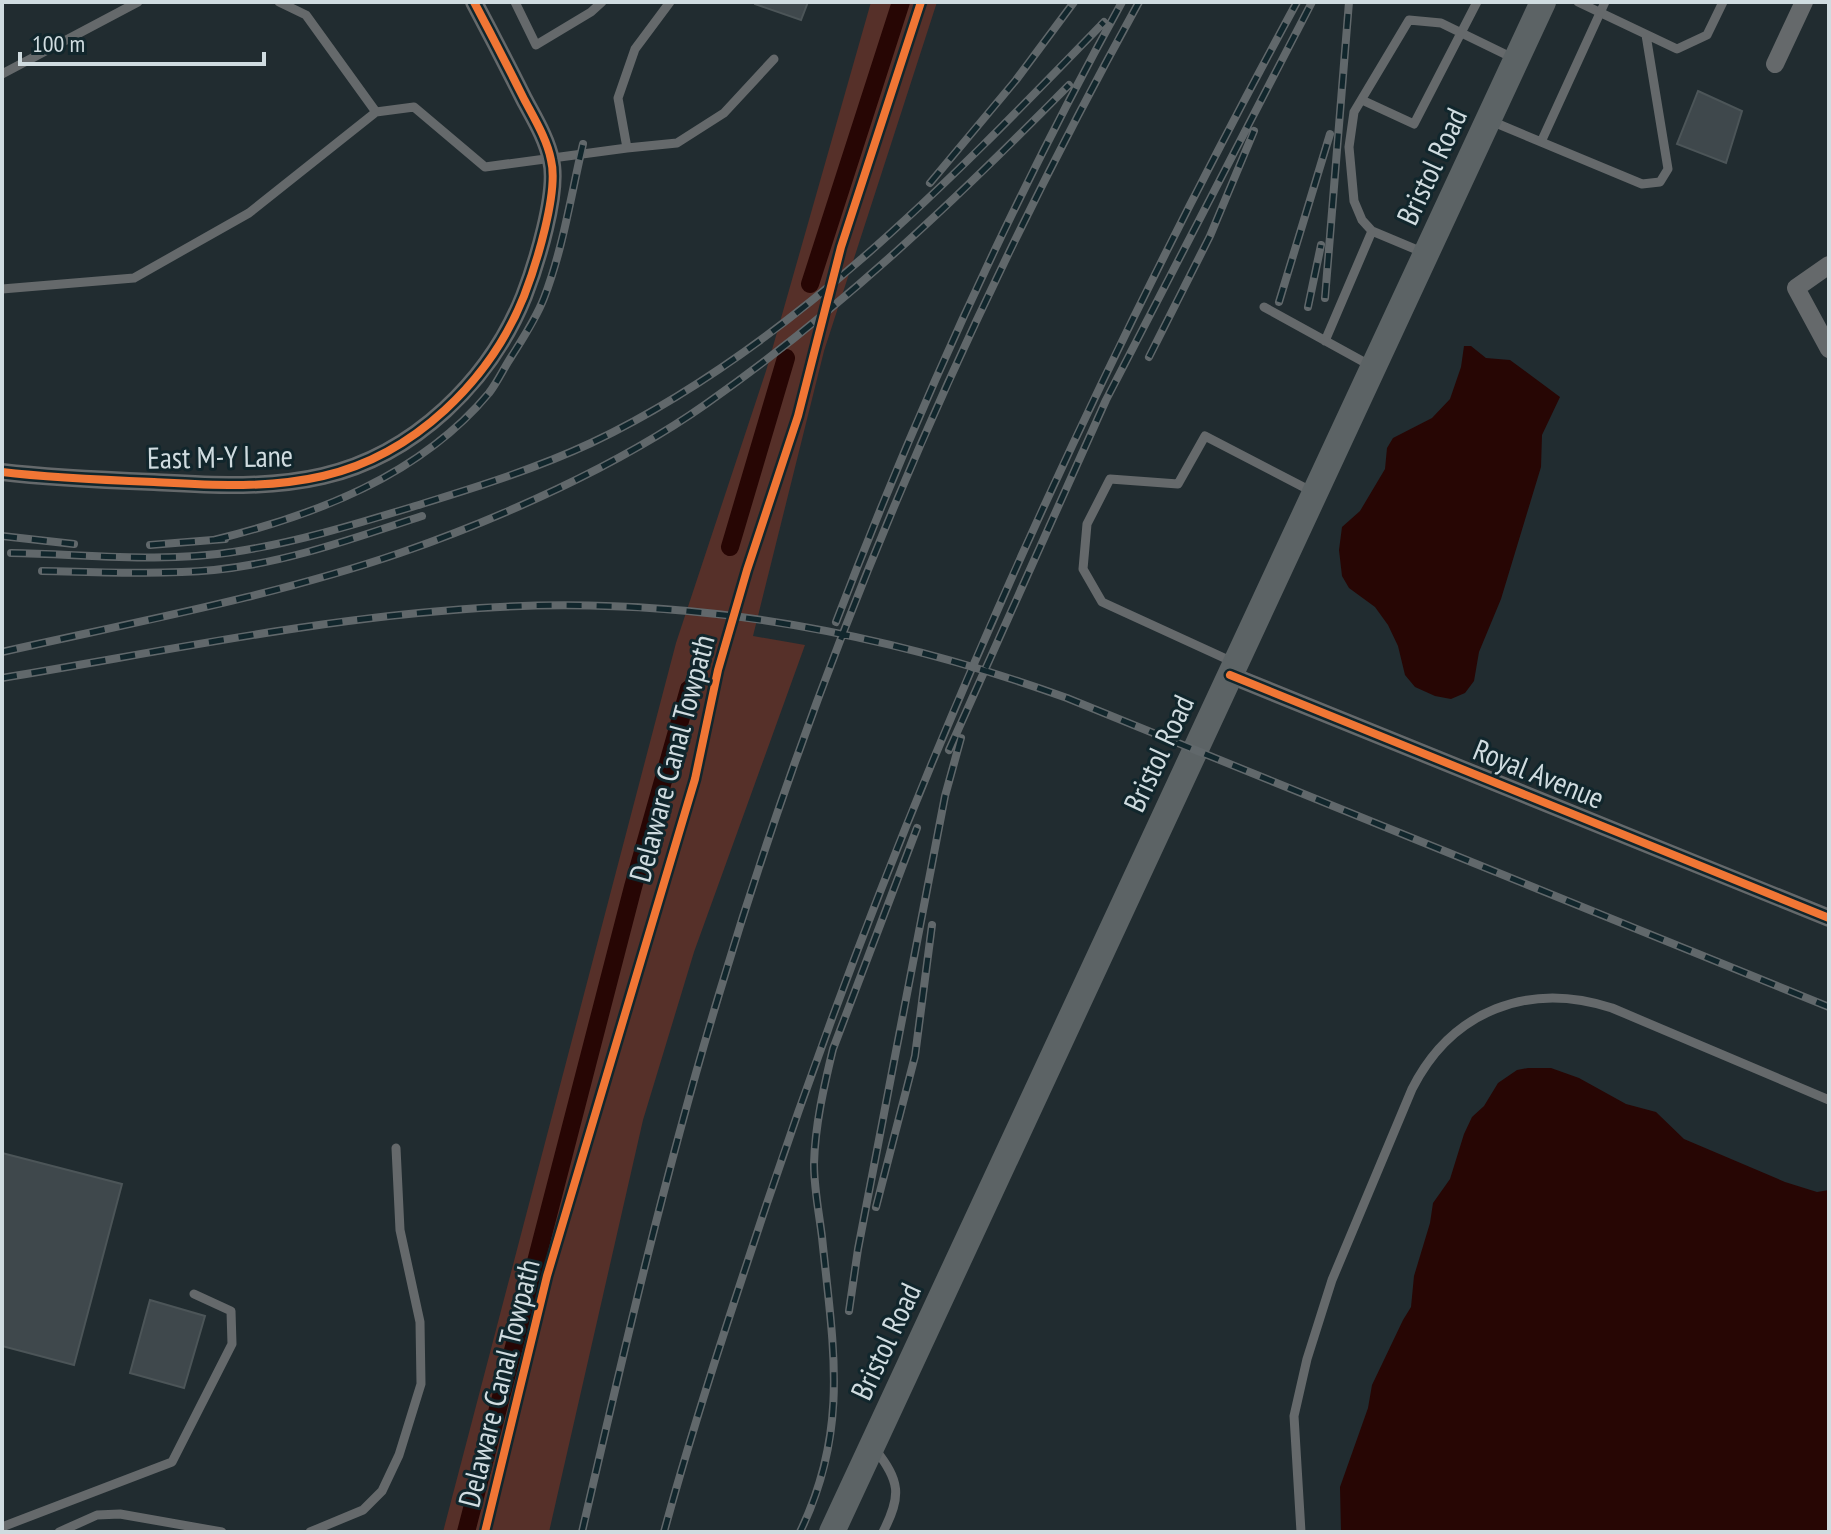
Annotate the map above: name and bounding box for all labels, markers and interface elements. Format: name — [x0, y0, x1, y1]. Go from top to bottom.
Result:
scale bar — [20, 16, 264, 66]
text: 100 m — [32, 28, 85, 59]
street label: Bristol Road — [1387, 101, 1475, 231]
street label: East M-Y Lane — [147, 435, 293, 477]
street label: Delaware Canal Towpath — [619, 630, 723, 886]
street label: Bristol Road — [1114, 688, 1202, 818]
street label: Royal Avenue — [1468, 729, 1610, 817]
street label: Delaware Canal Towpath — [448, 1255, 548, 1511]
street label: Bristol Road — [841, 1276, 929, 1406]

